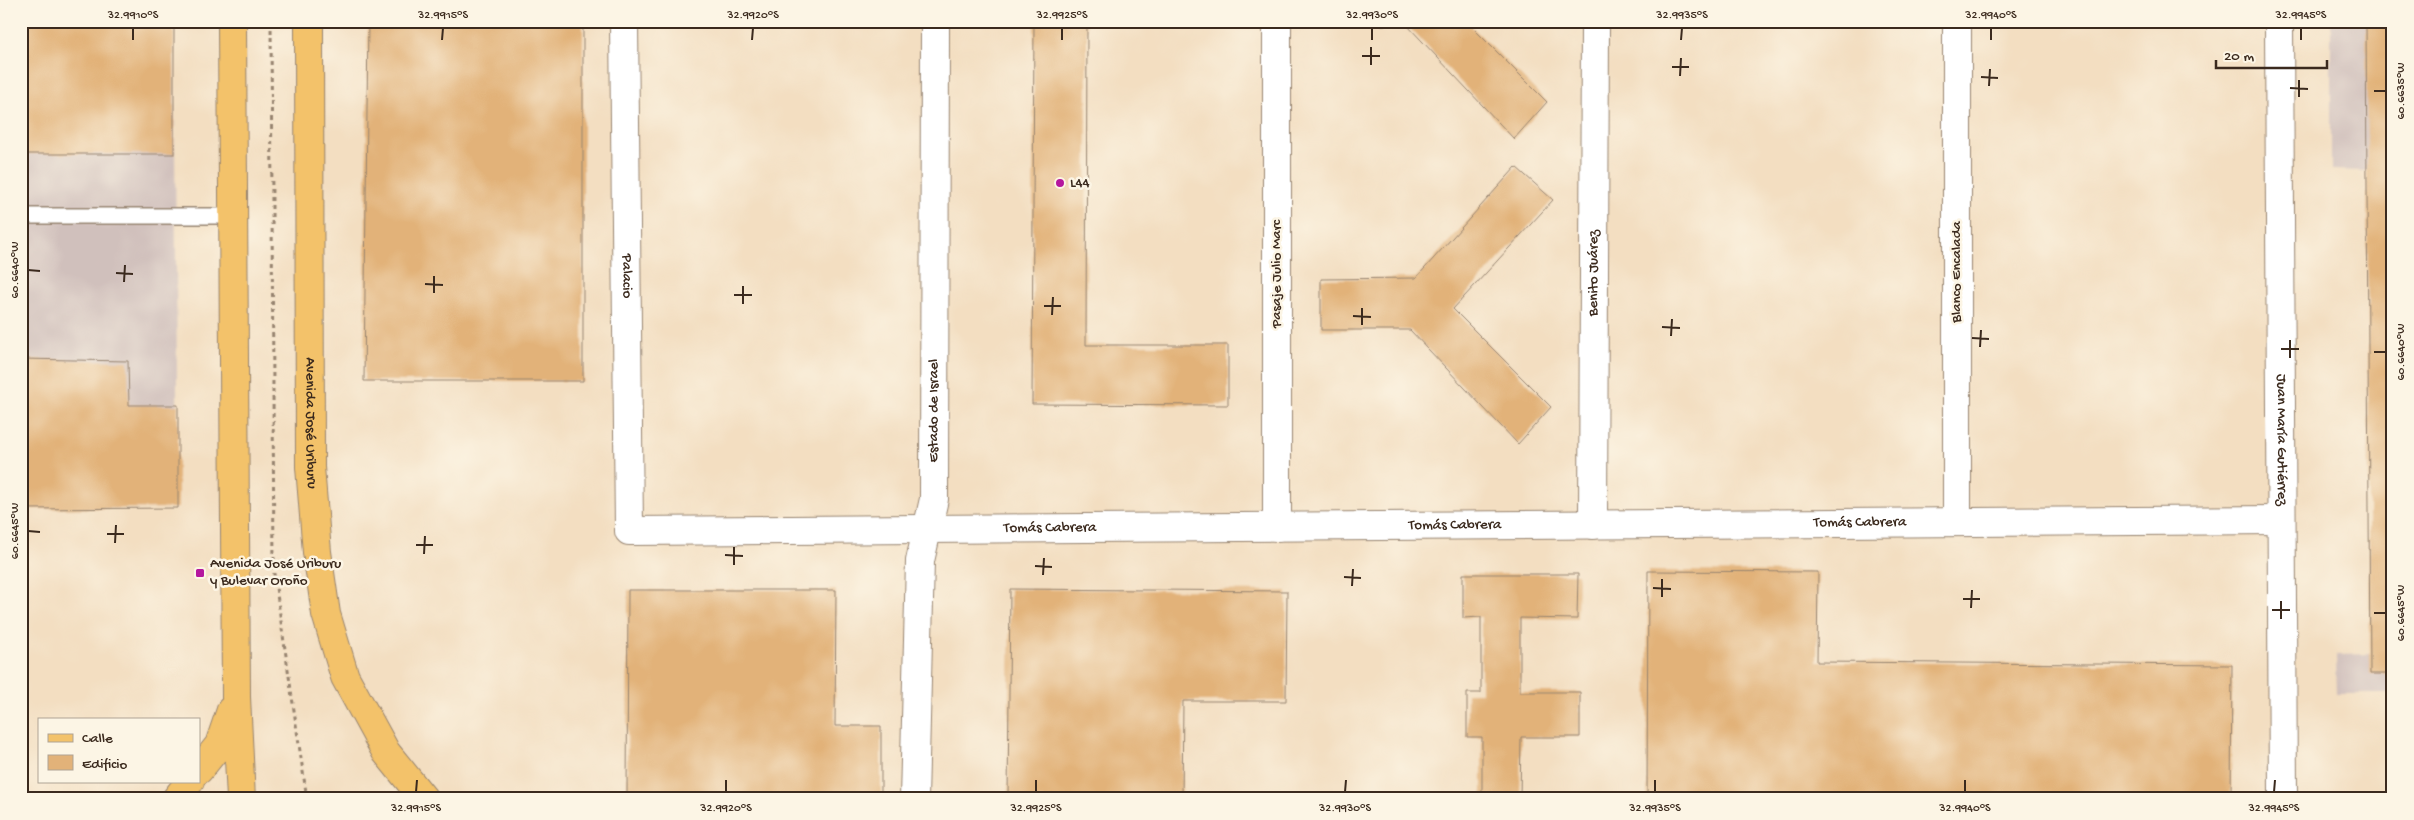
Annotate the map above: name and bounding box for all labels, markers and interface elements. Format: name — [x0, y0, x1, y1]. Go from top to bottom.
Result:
text: 32.9910°S — [107, 9, 159, 23]
text: 32.9915°S — [417, 9, 468, 23]
text: 32.9920°S — [726, 9, 779, 23]
text: 32.9925°S — [1035, 9, 1088, 23]
text: 32.9930°S — [1345, 9, 1398, 23]
text: 32.9935°S — [1655, 9, 1708, 23]
text: 32.9940°S — [1964, 9, 2017, 23]
text: 32.9945°S — [2275, 9, 2327, 23]
scale bar — [2216, 38, 2328, 70]
text: 20 m — [2224, 48, 2254, 66]
text: 60.6635°W — [2395, 63, 2409, 119]
place label: L44 — [1070, 174, 1090, 192]
marker: L44 — [1054, 177, 1066, 189]
street label: Pasaje Julio Marc — [1268, 219, 1286, 329]
street label: Blanco Encalada — [1948, 221, 1966, 324]
street label: Benito Juárez — [1585, 229, 1603, 317]
text: 60.6640°W — [9, 242, 23, 298]
street label: Palacio — [617, 253, 636, 298]
text: 60.6640°W — [2395, 324, 2409, 380]
street label: Avenida José Uriburu — [301, 357, 321, 489]
street label: Estado de Israel — [925, 359, 943, 462]
street label: Juan María Gutiérrez — [2272, 374, 2290, 506]
text: 60.6645°W — [9, 503, 23, 559]
street label: Tomás Cabrera — [1813, 513, 1907, 532]
street label: Tomás Cabrera — [1408, 516, 1502, 535]
street label: Tomás Cabrera — [1003, 519, 1097, 538]
place label: Avenida José Uriburu y Bulevar Oroño — [210, 555, 341, 590]
marker: Avenida José Uriburu y Bulevar Oroño — [194, 567, 206, 579]
text: 60.6645°W — [2395, 585, 2409, 641]
legend — [38, 718, 200, 782]
text: Calle — [82, 730, 113, 748]
text: Edificio — [82, 756, 128, 774]
text: 32.9915°S — [390, 802, 441, 816]
text: 32.9920°S — [699, 802, 752, 816]
text: 32.9925°S — [1009, 802, 1062, 816]
text: 32.9930°S — [1318, 802, 1371, 816]
text: 32.9935°S — [1628, 802, 1681, 816]
text: 32.9940°S — [1938, 802, 1991, 816]
text: 32.9945°S — [2248, 802, 2300, 816]

